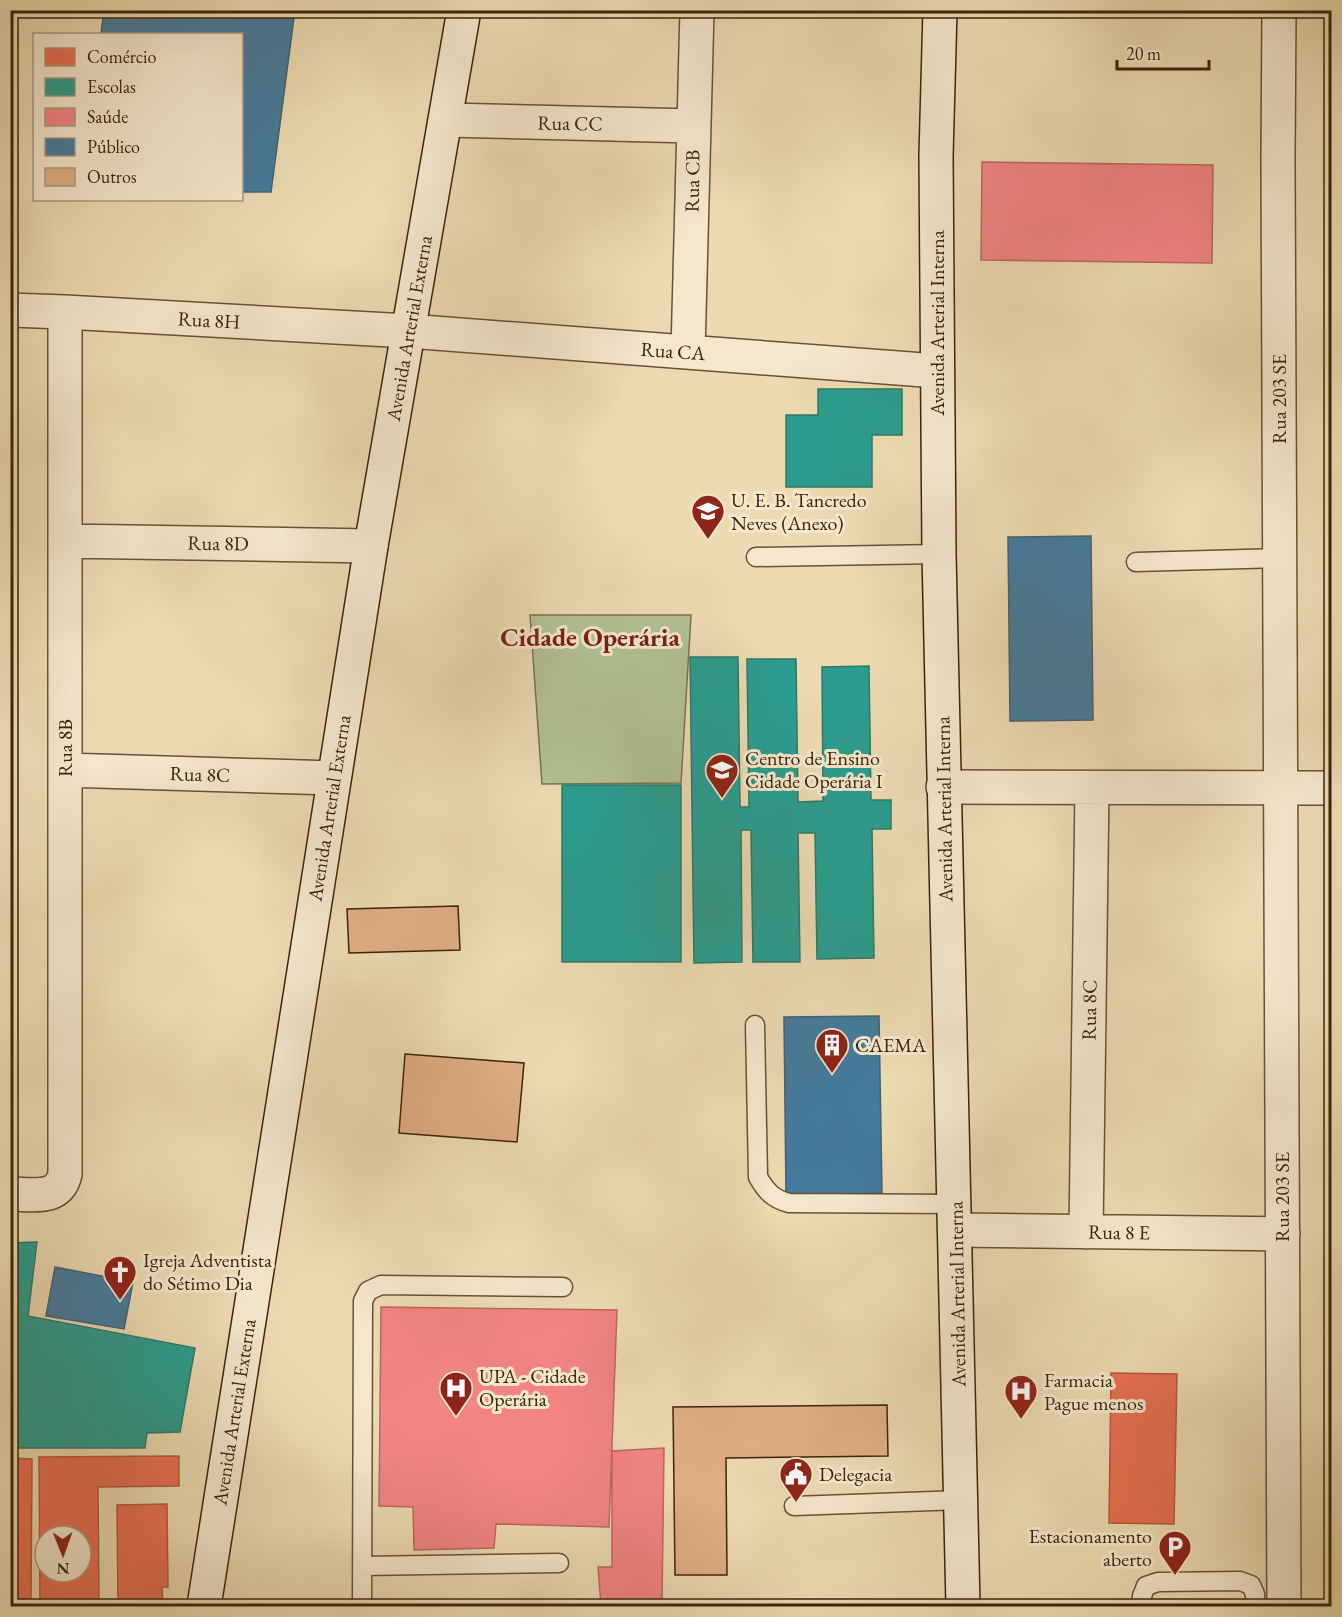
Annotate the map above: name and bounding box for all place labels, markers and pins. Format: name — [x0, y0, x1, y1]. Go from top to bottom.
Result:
place label: U. E. B. Tancredo Neves (Anexo) — [731, 487, 867, 536]
school or university icon: U. E. B. Tancredo Neves (Anexo) — [690, 493, 726, 540]
place label: Centro de Ensino Cidade Operária I — [745, 745, 883, 794]
school or university icon: Centro de Ensino Cidade Operária I — [704, 752, 740, 799]
building icon: CAEMA — [814, 1027, 850, 1074]
place label: CAEMA — [855, 1032, 926, 1058]
place label: Igreja Adventista do Sétimo Dia — [143, 1247, 272, 1296]
church icon: Igreja Adventista do Sétimo Dia — [102, 1254, 138, 1301]
place label: UPA - Cidade Operária — [479, 1363, 586, 1412]
place label: Farmacia Pague menos — [1044, 1367, 1143, 1416]
hospital icon: UPA - Cidade Operária — [438, 1370, 474, 1417]
hospital icon: Farmacia Pague menos — [1003, 1373, 1039, 1420]
public building icon: Delegacia — [778, 1456, 814, 1503]
place label: Delegacia — [819, 1461, 892, 1487]
place label: Estacionamento aberto — [1028, 1523, 1152, 1572]
parking icon: Estacionamento aberto — [1157, 1529, 1193, 1576]

